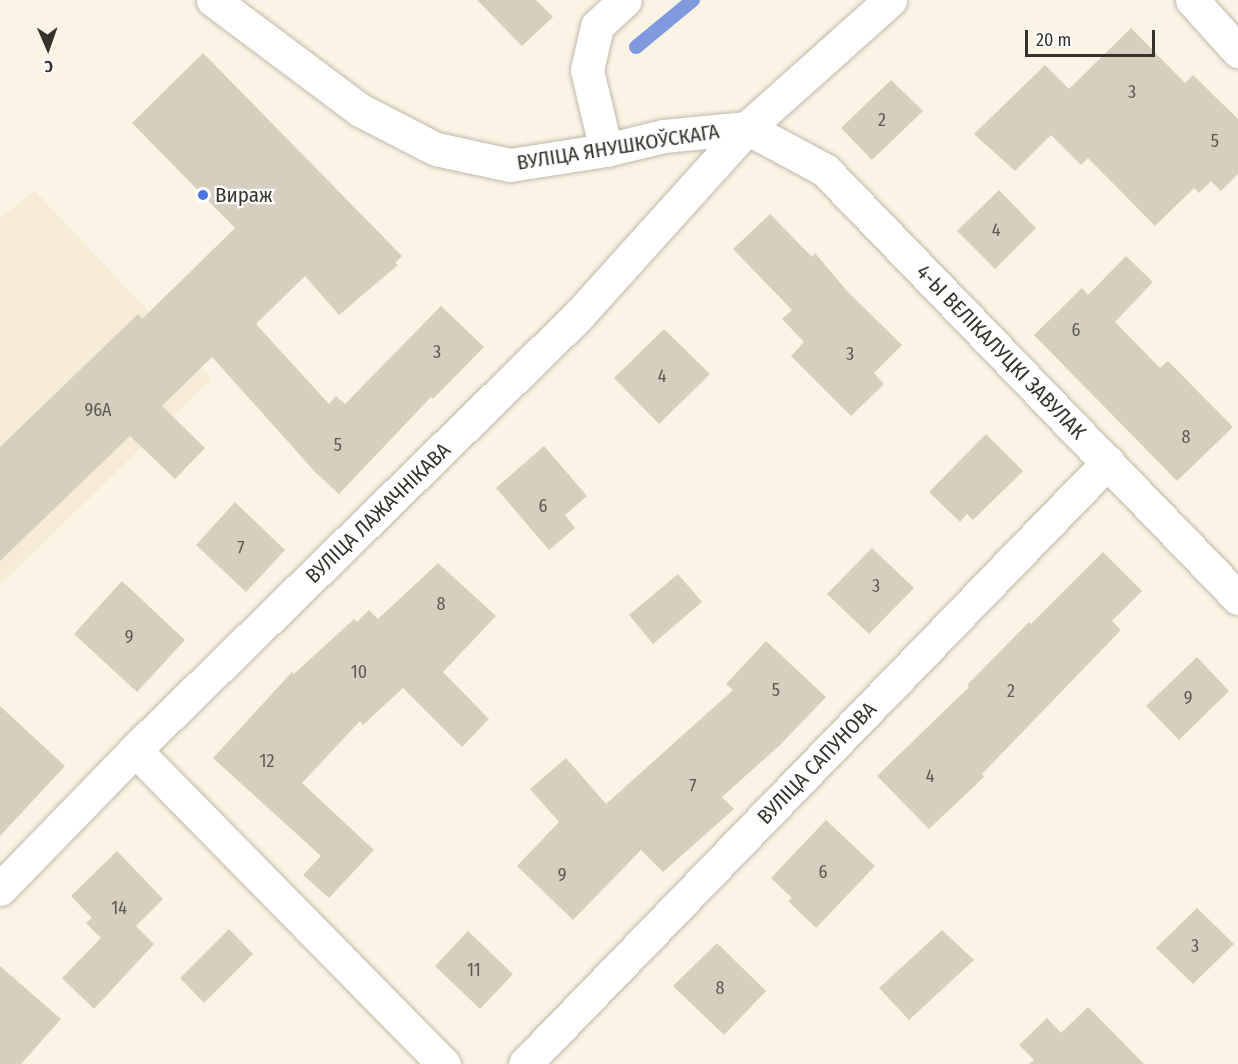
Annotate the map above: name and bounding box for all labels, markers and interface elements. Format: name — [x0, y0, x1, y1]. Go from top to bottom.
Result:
north arrow — [18, 18, 78, 78]
scale bar — [1028, 18, 1158, 56]
text: 20 m — [1036, 29, 1071, 51]
text: С — [44, 57, 53, 76]
house number: 3 — [1128, 81, 1136, 103]
house number: 2 — [878, 109, 886, 131]
street label: ВУЛІЦА ЯНУШКОЎСКАГА — [515, 119, 721, 175]
house number: 5 — [1211, 130, 1219, 152]
place label: Вираж — [215, 182, 272, 208]
marker: Вираж — [196, 188, 210, 202]
house number: 4 — [992, 219, 1000, 241]
street label: 4-Ы ВЕЛІКАЛУЦКІ ЗАВУЛАК — [911, 259, 1091, 445]
house number: 6 — [1072, 319, 1080, 341]
house number: 3 — [433, 341, 441, 363]
house number: 3 — [846, 343, 854, 365]
house number: 4 — [658, 365, 666, 387]
house number: 96А — [84, 399, 112, 421]
house number: 8 — [1182, 426, 1190, 448]
house number: 5 — [334, 434, 342, 456]
street label: ВУЛІЦА ЛАЖАЧНІКАВА — [300, 438, 456, 588]
house number: 6 — [539, 495, 547, 517]
house number: 7 — [237, 537, 245, 559]
house number: 3 — [872, 575, 880, 597]
house number: 8 — [437, 593, 445, 615]
house number: 9 — [125, 626, 133, 648]
house number: 10 — [351, 661, 367, 683]
house number: 5 — [772, 679, 780, 701]
house number: 2 — [1007, 680, 1015, 702]
house number: 9 — [1184, 687, 1192, 709]
street label: ВУЛІЦА САПУНОВА — [752, 697, 882, 829]
house number: 12 — [260, 750, 274, 772]
house number: 4 — [926, 765, 934, 787]
house number: 7 — [689, 775, 697, 797]
house number: 6 — [819, 861, 827, 883]
house number: 9 — [558, 864, 566, 886]
house number: 14 — [111, 897, 127, 919]
house number: 3 — [1191, 935, 1199, 957]
house number: 11 — [467, 959, 481, 981]
house number: 8 — [716, 977, 724, 999]

